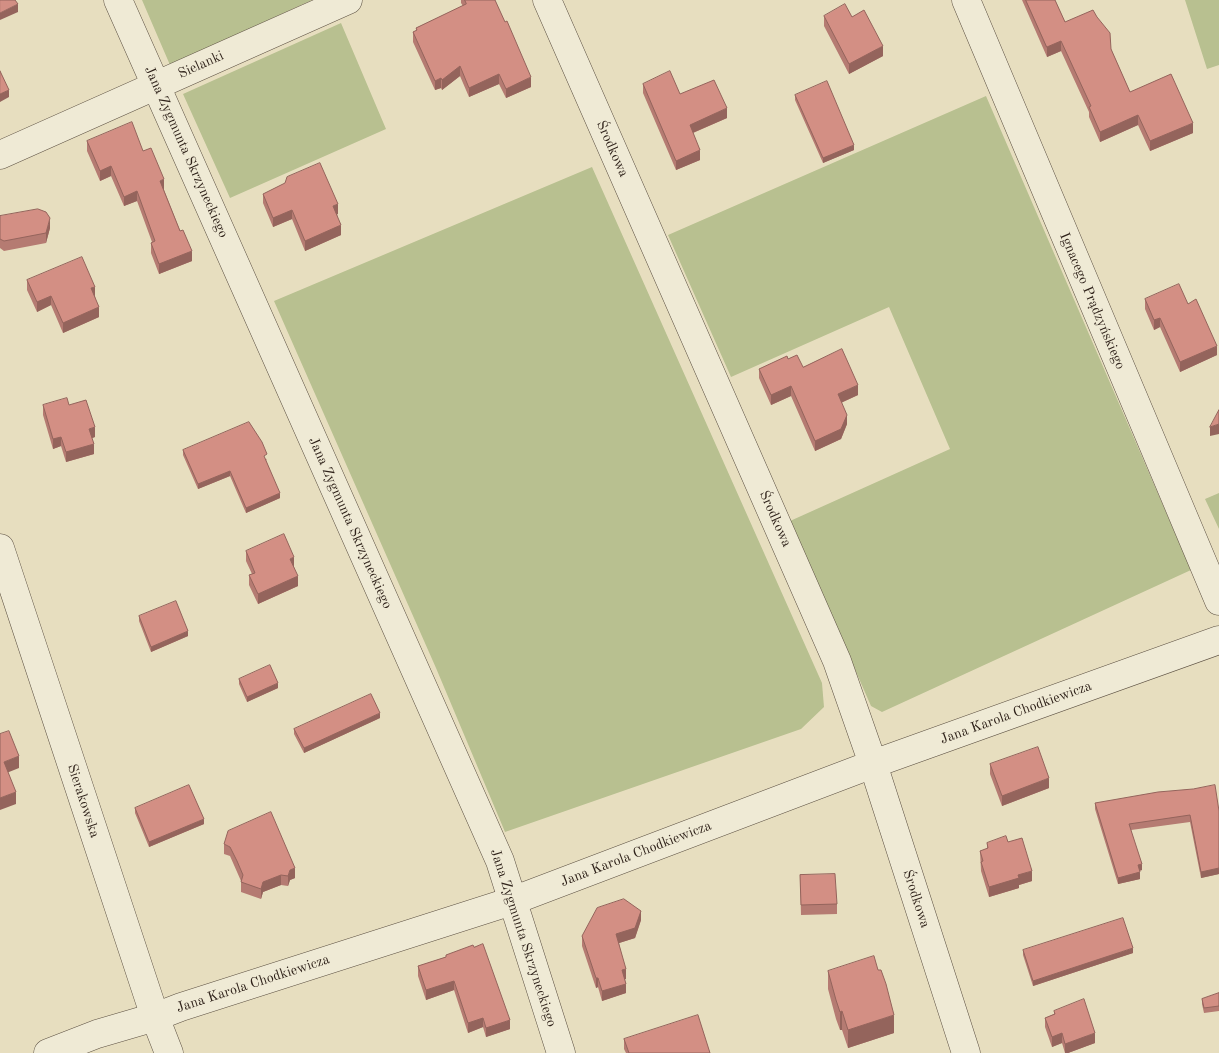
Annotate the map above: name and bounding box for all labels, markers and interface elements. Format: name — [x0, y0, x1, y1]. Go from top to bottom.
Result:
street label: Sielanki — [176, 48, 226, 82]
street label: Jana Zygmunta Skrzyneckiego — [140, 64, 232, 240]
street label: Środkowa — [592, 118, 632, 180]
street label: Ignacego Prądzyńskiego — [1056, 230, 1128, 372]
street label: Jana Zygmunta Skrzyneckiego — [304, 435, 396, 611]
street label: Środkowa — [755, 488, 795, 550]
street label: Jana Karola Chodkiewicza — [938, 678, 1094, 748]
street label: Sierakowska — [63, 762, 103, 840]
street label: Jana Karola Chodkiewicza — [558, 817, 714, 891]
street label: Jana Zygmunta Skrzyneckiego — [486, 847, 560, 1029]
street label: Środkowa — [899, 868, 933, 930]
street label: Jana Karola Chodkiewicza — [174, 951, 332, 1017]

